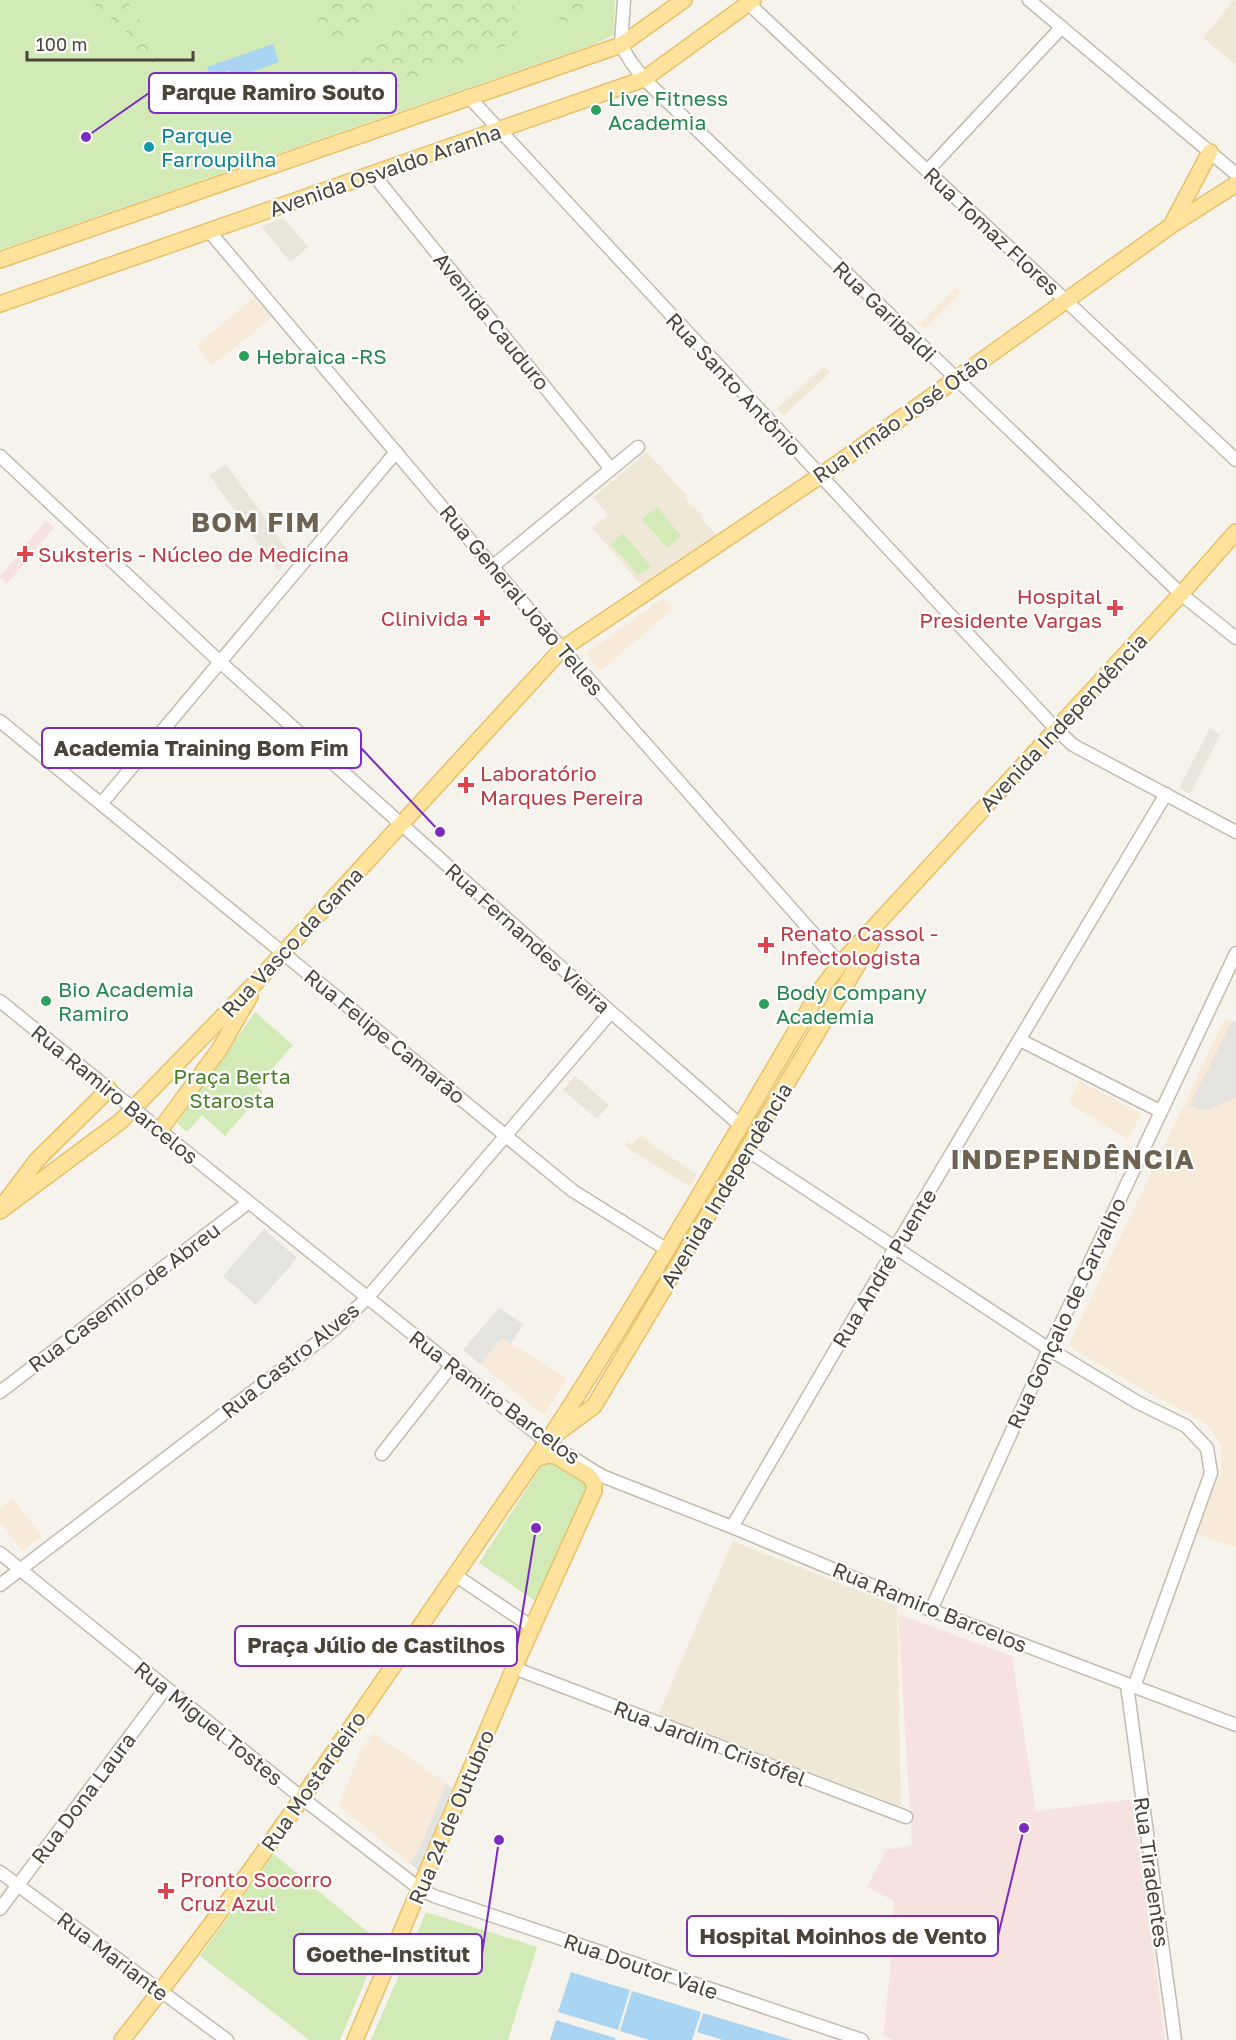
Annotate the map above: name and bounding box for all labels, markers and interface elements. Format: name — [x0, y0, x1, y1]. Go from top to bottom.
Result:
scale bar — [27, 24, 194, 62]
text: 100 m — [36, 33, 87, 55]
callout: Parque Ramiro Souto — [149, 73, 396, 113]
text: Parque Ramiro Souto — [161, 78, 385, 105]
place label: Live Fitness Academia — [608, 85, 728, 135]
marker: Live Fitness Academia — [589, 103, 603, 117]
street label: Avenida Osvaldo Aranha — [266, 118, 504, 222]
place label: Parque Farroupilha — [161, 122, 276, 172]
marker: Parque Farroupilha — [142, 140, 156, 154]
street label: Rua Tomaz Flores — [919, 161, 1065, 301]
street label: Avenida Cauduro — [428, 247, 556, 395]
street label: Rua Garibaldi — [828, 255, 942, 367]
street label: Rua Santo Antônio — [661, 307, 807, 461]
place label: Hebraica -RS — [256, 343, 387, 369]
street label: Rua Irmão José Otão — [807, 348, 993, 488]
marker: Hebraica -RS — [237, 349, 251, 363]
street label: Rua General João Telles — [434, 499, 610, 701]
district label: BOM FIM — [191, 506, 321, 538]
place label: Suksteris - Núcleo de Medicina — [38, 541, 349, 567]
marker: Suksteris - Núcleo de Medicina — [16, 545, 34, 563]
place label: Hospital Presidente Vargas — [919, 583, 1102, 633]
marker: Hospital Presidente Vargas — [1106, 599, 1124, 617]
place label: Clinivida — [381, 605, 468, 631]
marker: Clinivida — [473, 609, 491, 627]
street label: Avenida Independência — [974, 627, 1152, 817]
callout: Academia Training Bom Fim — [42, 728, 361, 768]
text: Academia Training Bom Fim — [54, 734, 348, 761]
place label: Laboratório Marques Pereira — [480, 760, 643, 810]
marker: Laboratório Marques Pereira — [457, 776, 475, 794]
street label: Rua Fernandes Vieira — [440, 857, 616, 1019]
street label: Rua Vasco da Gama — [216, 861, 368, 1023]
place label: Renato Cassol - Infectologista — [780, 920, 938, 970]
marker: Renato Cassol - Infectologista — [757, 936, 775, 954]
street label: Rua Felipe Camarão — [299, 963, 471, 1109]
place label: Bio Academia Ramiro — [58, 976, 194, 1026]
place label: Body Company Academia — [776, 979, 927, 1029]
marker: Bio Academia Ramiro — [39, 994, 53, 1008]
marker: Body Company Academia — [757, 997, 771, 1011]
street label: Rua Ramiro Barcelos — [26, 1019, 204, 1169]
park label: Praça Berta Starosta — [173, 1063, 291, 1113]
street label: Avenida Independência — [654, 1078, 798, 1292]
district label: INDEPENDÊNCIA — [950, 1143, 1196, 1175]
street label: Rua André Puente — [826, 1184, 942, 1352]
street label: Rua Gonçalo de Carvalho — [1001, 1193, 1131, 1433]
street label: Rua Casemiro de Abreu — [23, 1216, 225, 1378]
street label: Rua Castro Alves — [216, 1296, 364, 1424]
street label: Rua Ramiro Barcelos — [404, 1324, 586, 1470]
street label: Rua Ramiro Barcelos — [829, 1556, 1031, 1658]
callout: Praça Júlio de Castilhos — [235, 1626, 517, 1666]
text: Praça Júlio de Castilhos — [247, 1631, 505, 1658]
street label: Rua Miguel Tostes — [129, 1655, 289, 1791]
street label: Rua Jardim Cristófel — [610, 1694, 810, 1792]
street label: Rua Mostardeiro — [255, 1706, 371, 1856]
street label: Rua 24 de Outubro — [402, 1726, 500, 1908]
street label: Rua Dona Laura — [25, 1727, 141, 1869]
street label: Rua Tiradentes — [1129, 1795, 1175, 1949]
place label: Pronto Socorro Cruz Azul — [180, 1866, 332, 1916]
marker: Pronto Socorro Cruz Azul — [157, 1882, 175, 1900]
street label: Rua Mariante — [52, 1906, 174, 2006]
callout: Hospital Moinhos de Vento — [687, 1916, 998, 1956]
text: Hospital Moinhos de Vento — [699, 1922, 987, 1949]
street label: Rua Doutor Vale — [560, 1927, 722, 2005]
callout: Goethe-Institut — [294, 1934, 482, 1974]
text: Goethe-Institut — [306, 1940, 470, 1967]

